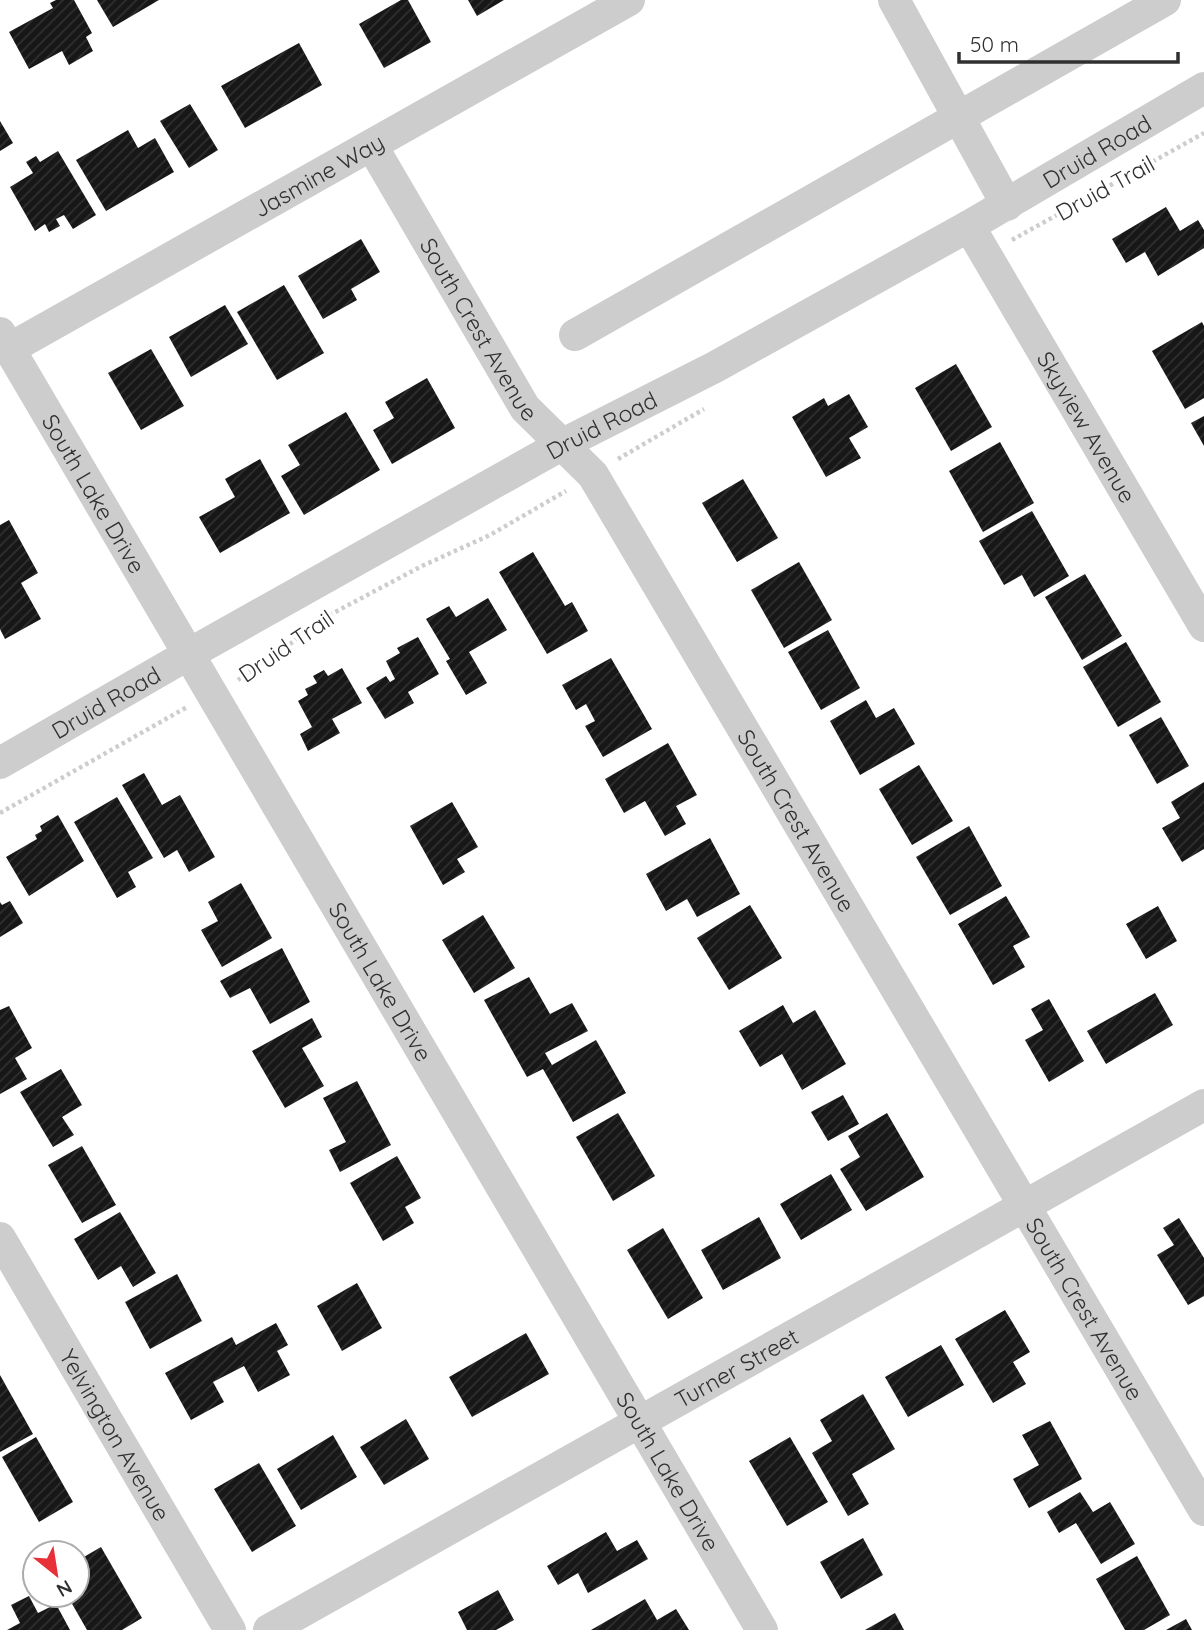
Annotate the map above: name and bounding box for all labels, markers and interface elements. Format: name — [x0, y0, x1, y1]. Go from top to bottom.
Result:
scale bar — [959, 21, 1178, 65]
text: 50 m — [970, 31, 1019, 57]
street label: Druid Road — [1037, 108, 1156, 194]
street label: Jasmine Way — [248, 127, 389, 223]
street label: Druid Trail — [1050, 149, 1160, 227]
street label: South Crest Avenue — [414, 232, 544, 427]
street label: Skyview Avenue — [1031, 346, 1143, 508]
street label: Druid Road — [541, 384, 662, 465]
street label: South Lake Drive — [36, 409, 152, 578]
street label: Druid Trail — [233, 604, 339, 688]
street label: Druid Road — [46, 659, 165, 745]
street label: South Crest Avenue — [732, 724, 862, 917]
street label: South Lake Drive — [323, 897, 439, 1066]
street label: South Crest Avenue — [1020, 1212, 1150, 1405]
street label: Turner Street — [669, 1321, 804, 1414]
street label: Yelvington Avenue — [54, 1344, 177, 1526]
street label: South Lake Drive — [611, 1386, 727, 1556]
north arrow — [21, 1539, 91, 1609]
text: N — [52, 1575, 77, 1603]

